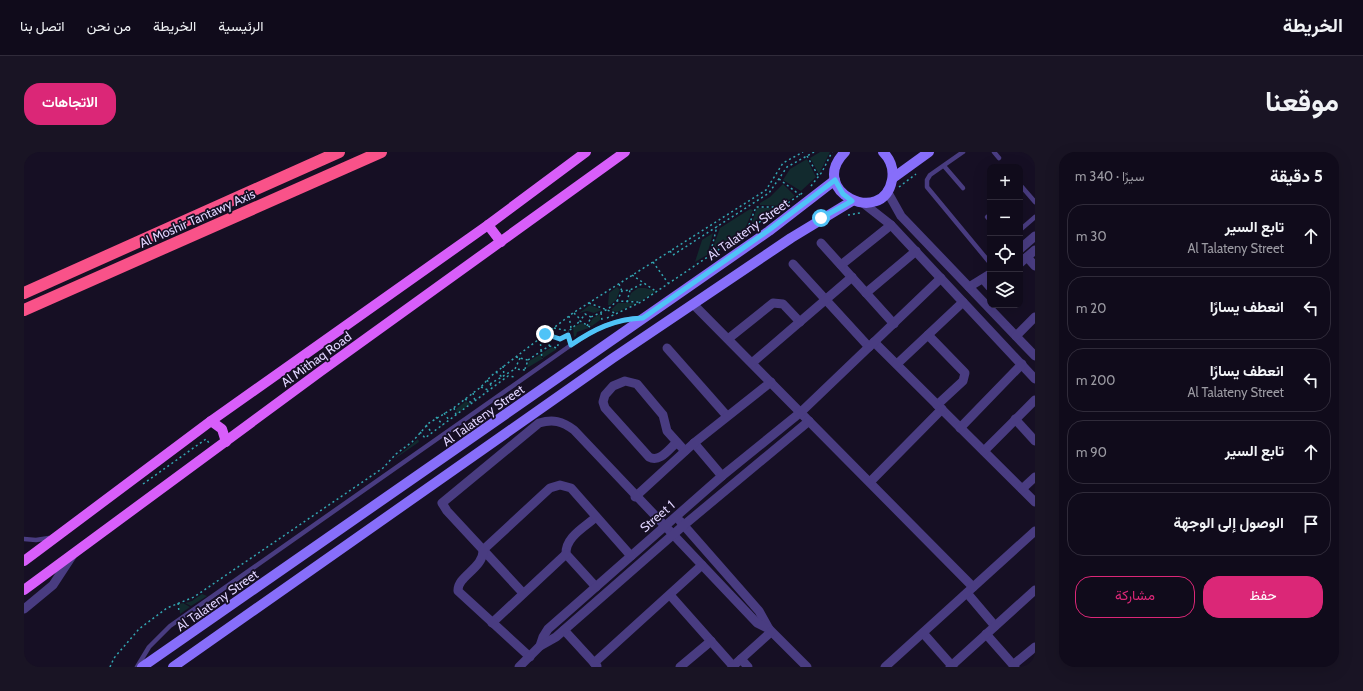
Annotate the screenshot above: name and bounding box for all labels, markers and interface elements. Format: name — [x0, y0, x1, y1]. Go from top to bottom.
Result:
text: الخريطة — [1283, 14, 1343, 37]
text: اتصل بنا — [20, 17, 65, 35]
text: من نحن — [87, 17, 131, 35]
text: الخريطة — [153, 17, 196, 35]
text: الرئيسية — [218, 17, 264, 35]
button: الاتجاهات — [24, 83, 116, 125]
text: موقعنا — [1265, 84, 1339, 118]
map controls — [987, 164, 1023, 308]
button: + — [987, 164, 1023, 200]
text: 5 دقيقة — [1270, 166, 1323, 186]
text: سيرًا · 340 m — [1075, 168, 1144, 184]
street label: Al Moshir Tantawy Axis — [137, 185, 258, 251]
street label: Al Talateny Street — [704, 194, 793, 263]
button: − — [987, 200, 1023, 236]
route start — [812, 209, 830, 227]
text: تابع السير — [1225, 218, 1284, 236]
icon: ahead — [1300, 225, 1322, 247]
text: 30 m — [1076, 228, 1106, 244]
button: locate — [987, 236, 1023, 272]
text: Al Talateny Street — [1188, 240, 1284, 256]
button: layers — [987, 272, 1023, 308]
icon: left — [1300, 297, 1322, 319]
text: انعطف يسارًا — [1210, 298, 1284, 316]
text: 20 m — [1076, 300, 1106, 316]
route end — [536, 325, 554, 343]
street label: Al Mithaq Road — [278, 328, 354, 390]
text: انعطف يسارًا — [1210, 362, 1284, 380]
icon: left — [1300, 369, 1322, 391]
text: 200 m — [1076, 372, 1115, 388]
street label: Al Talateny Street — [439, 380, 528, 449]
text: Al Talateny Street — [1188, 384, 1284, 400]
icon: ahead — [1300, 441, 1322, 463]
text: تابع السير — [1225, 442, 1284, 460]
text: 90 m — [1076, 444, 1107, 460]
street label: Street 1 — [636, 497, 678, 535]
icon: arrive — [1300, 513, 1322, 535]
text: الوصول إلى الوجهة — [1174, 514, 1284, 532]
street label: Al Talateny Street — [173, 565, 262, 634]
button: مشاركة — [1075, 576, 1195, 618]
button: حفظ — [1203, 576, 1323, 618]

